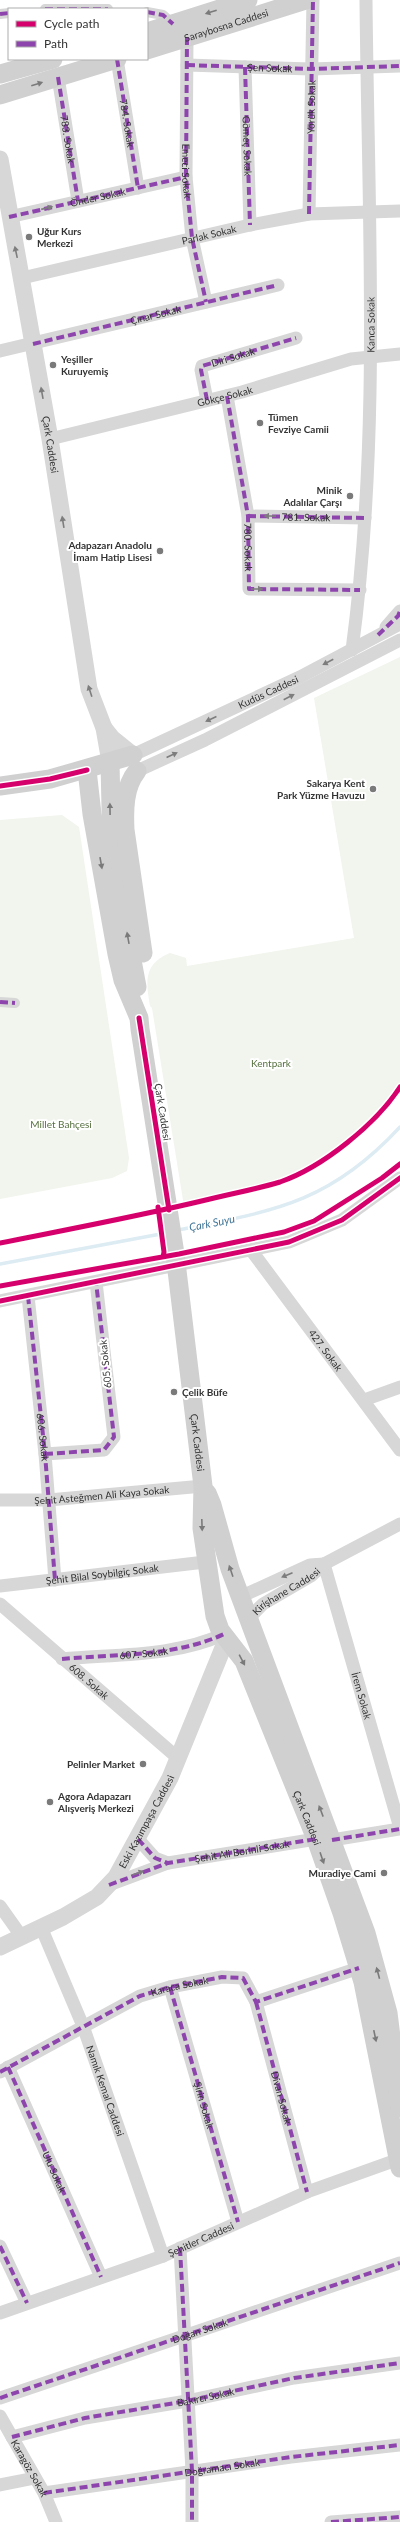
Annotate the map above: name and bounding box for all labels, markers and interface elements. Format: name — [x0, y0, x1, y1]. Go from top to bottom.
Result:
street label: Saraybosna Caddesi — [183, 6, 270, 44]
legend — [8, 8, 148, 60]
one-way arrow — [205, 9, 217, 15]
text: Cycle path — [44, 16, 99, 31]
text: Path — [44, 36, 68, 51]
street label: Şen Sokak — [247, 61, 294, 74]
street label: Yörük Sokak — [304, 79, 318, 134]
one-way arrow — [32, 81, 44, 87]
street label: 784. Sokak — [118, 98, 137, 149]
street label: 783. Sokak — [58, 114, 78, 165]
street label: Gömeç Sokak — [241, 116, 254, 177]
street label: Emeci Sokak — [180, 143, 194, 200]
street label: Önder Sokak — [69, 185, 128, 209]
one-way arrow — [41, 205, 53, 211]
street label: Parlak Sokak — [181, 222, 238, 247]
place label: Uğur Kurs Merkezi — [37, 225, 82, 249]
marker: Uğur Kurs Merkezi — [24, 232, 34, 242]
one-way arrow — [13, 246, 19, 258]
street label: Kanca Sokak — [365, 296, 377, 353]
street label: Çınar Sokak — [129, 302, 183, 326]
street label: Diri Sokak — [210, 344, 257, 369]
place label: Yeşiller Kuruyemiş — [60, 353, 109, 377]
marker: Yeşiller Kuruyemiş — [48, 360, 58, 370]
street label: Gökçe Sokak — [196, 383, 255, 409]
one-way arrow — [38, 387, 44, 400]
place label: Tümen Fevziye Camii — [268, 411, 329, 435]
street label: Çark Caddesi — [40, 415, 61, 474]
marker: Tümen Fevziye Camii — [255, 418, 265, 428]
place label: Minik Adalılar Çarşı — [283, 484, 343, 508]
marker: Minik Adalılar Çarşı — [345, 491, 355, 501]
street label: 781. Sokak — [282, 511, 331, 523]
one-way arrow — [263, 513, 276, 519]
one-way arrow — [60, 516, 66, 528]
street label: 780. Sokak — [242, 523, 255, 572]
place label: Adapazarı Anadolu İmam Hatip Lisesi — [67, 539, 152, 563]
marker: Adapazarı Anadolu İmam Hatip Lisesi — [155, 546, 165, 556]
one-way arrow — [251, 586, 264, 592]
one-way arrow — [323, 659, 334, 666]
street label: Kudüs Caddesi — [236, 673, 300, 711]
one-way arrow — [87, 685, 93, 697]
one-way arrow — [283, 694, 295, 700]
one-way arrow — [205, 716, 217, 722]
one-way arrow — [167, 752, 178, 758]
place label: Sakarya Kent Park Yüzme Havuzu — [277, 777, 365, 801]
marker: Sakarya Kent Park Yüzme Havuzu — [368, 784, 378, 794]
one-way arrow — [107, 802, 113, 815]
one-way arrow — [98, 857, 104, 870]
one-way arrow — [125, 932, 131, 944]
park label: Kentpark — [251, 1057, 292, 1069]
street label: Çark Caddesi — [153, 1083, 173, 1141]
park label: Millet Bahçesi — [30, 1118, 92, 1130]
water label: Çark Suyu — [188, 1212, 236, 1233]
street label: 427. Sokak — [306, 1327, 346, 1374]
street label: 605. Sokak — [96, 1338, 114, 1389]
place label: Çelik Büfe — [182, 1386, 228, 1398]
marker: Çelik Büfe — [169, 1387, 179, 1397]
street label: 606. Sokak — [35, 1412, 52, 1463]
street label: Çark Caddesi — [188, 1413, 207, 1472]
street label: Şehit Asteğmen Ali Kaya Sokak — [34, 1483, 171, 1506]
one-way arrow — [199, 1519, 205, 1532]
street label: Şehit Bilal Soybilgiç Sokak — [45, 1561, 160, 1587]
one-way arrow — [228, 1565, 234, 1577]
street label: Kirişhane Caddesi — [250, 1565, 322, 1617]
one-way arrow — [281, 1572, 292, 1578]
street label: 607. Sokak — [119, 1644, 170, 1661]
one-way arrow — [239, 1654, 246, 1666]
street label: 608. Sokak — [67, 1661, 112, 1702]
street label: İrem Sokak — [349, 1671, 375, 1721]
place label: Pelinler Market — [67, 1758, 135, 1770]
marker: Pelinler Market — [138, 1759, 148, 1769]
street label: Eski Kazımpaşa Caddesi — [116, 1773, 177, 1870]
street label: Çark Caddesi — [291, 1789, 324, 1847]
place label: Agora Adapazarı Alışveriş Merkezi — [57, 1790, 134, 1814]
marker: Agora Adapazarı Alışveriş Merkezi — [45, 1797, 55, 1807]
one-way arrow — [317, 1804, 323, 1816]
street label: Şehit Ali Borinli Sokak — [194, 1837, 291, 1865]
one-way arrow — [320, 1853, 326, 1865]
place label: Muradiye Cami — [309, 1867, 376, 1879]
marker: Muradiye Cami — [379, 1868, 389, 1878]
one-way arrow — [133, 1870, 145, 1876]
one-way arrow — [375, 1967, 381, 1979]
street label: Karaca Sokak — [149, 1974, 210, 1998]
one-way arrow — [372, 2030, 378, 2043]
street label: Namık Kemal Caddesi — [84, 2044, 127, 2138]
street label: Divan Sokak — [269, 2070, 295, 2126]
street label: Şirin Sokak — [192, 2080, 217, 2131]
street label: Ulu Sokak — [40, 2150, 69, 2196]
street label: Şehitler Caddesi — [166, 2219, 236, 2259]
street label: Doğan Sokak — [171, 2315, 230, 2345]
street label: Bakırcı Sokak — [176, 2385, 236, 2409]
street label: Karagöz Sokak — [9, 2437, 51, 2499]
street label: Doğramacı Sokak — [184, 2455, 262, 2478]

